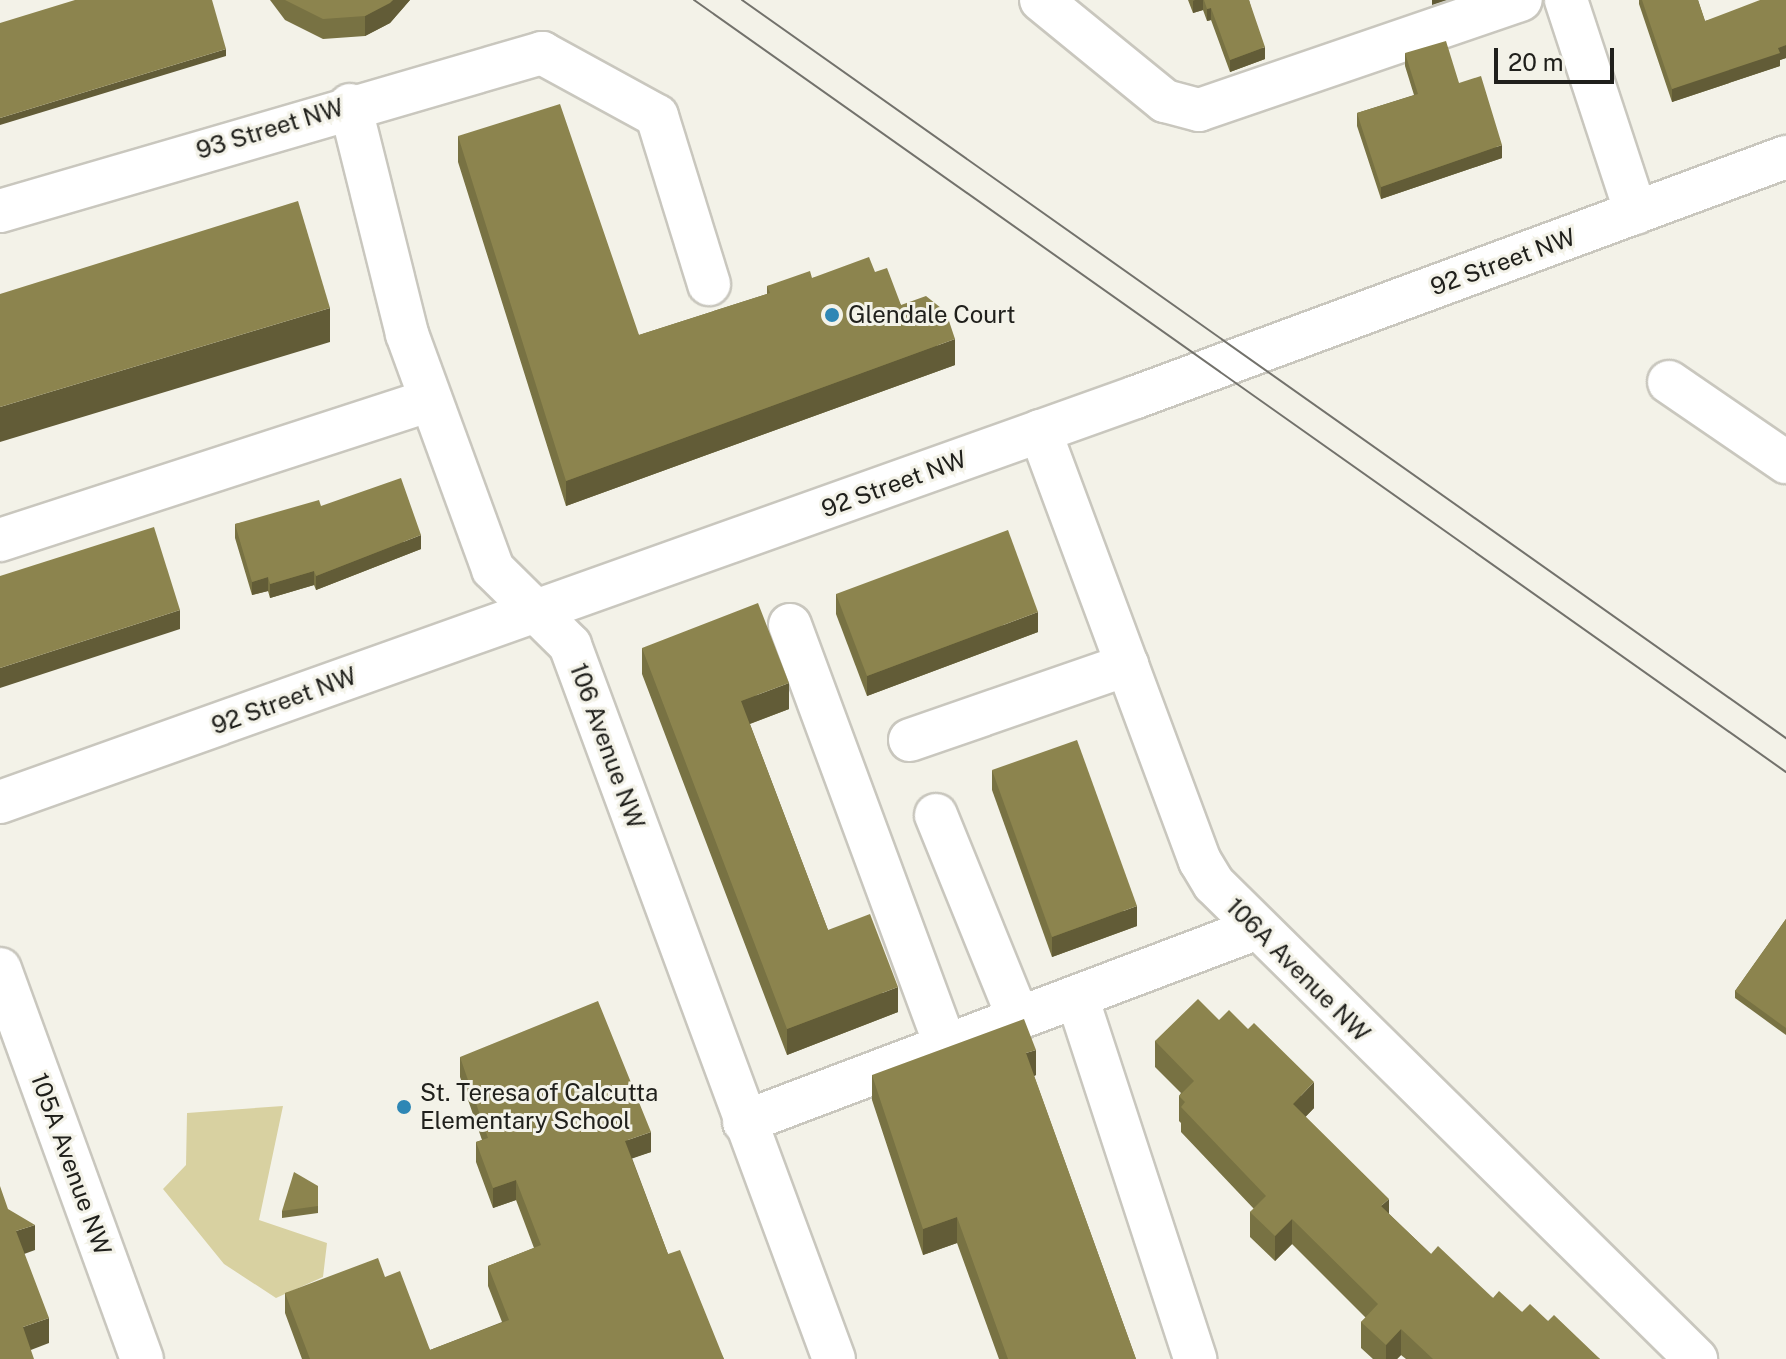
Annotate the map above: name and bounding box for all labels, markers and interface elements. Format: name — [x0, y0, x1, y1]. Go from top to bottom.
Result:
scale bar — [1498, 32, 1618, 82]
text: 20 m — [1508, 48, 1564, 76]
street label: 93 Street NW — [193, 93, 347, 165]
street label: 92 Street NW — [1427, 222, 1579, 302]
place label: Glendale Court — [848, 301, 1016, 329]
marker: Glendale Court — [823, 306, 841, 324]
street label: 92 Street NW — [818, 444, 970, 524]
street label: 106 Avenue NW — [564, 659, 650, 833]
street label: 92 Street NW — [208, 661, 360, 741]
street label: 106A Avenue NW — [1220, 892, 1376, 1048]
street label: 105A Avenue NW — [25, 1069, 117, 1259]
place label: St. Teresa of Calcutta Elementary School — [420, 1079, 659, 1135]
marker: St. Teresa of Calcutta Elementary School — [395, 1098, 413, 1116]

